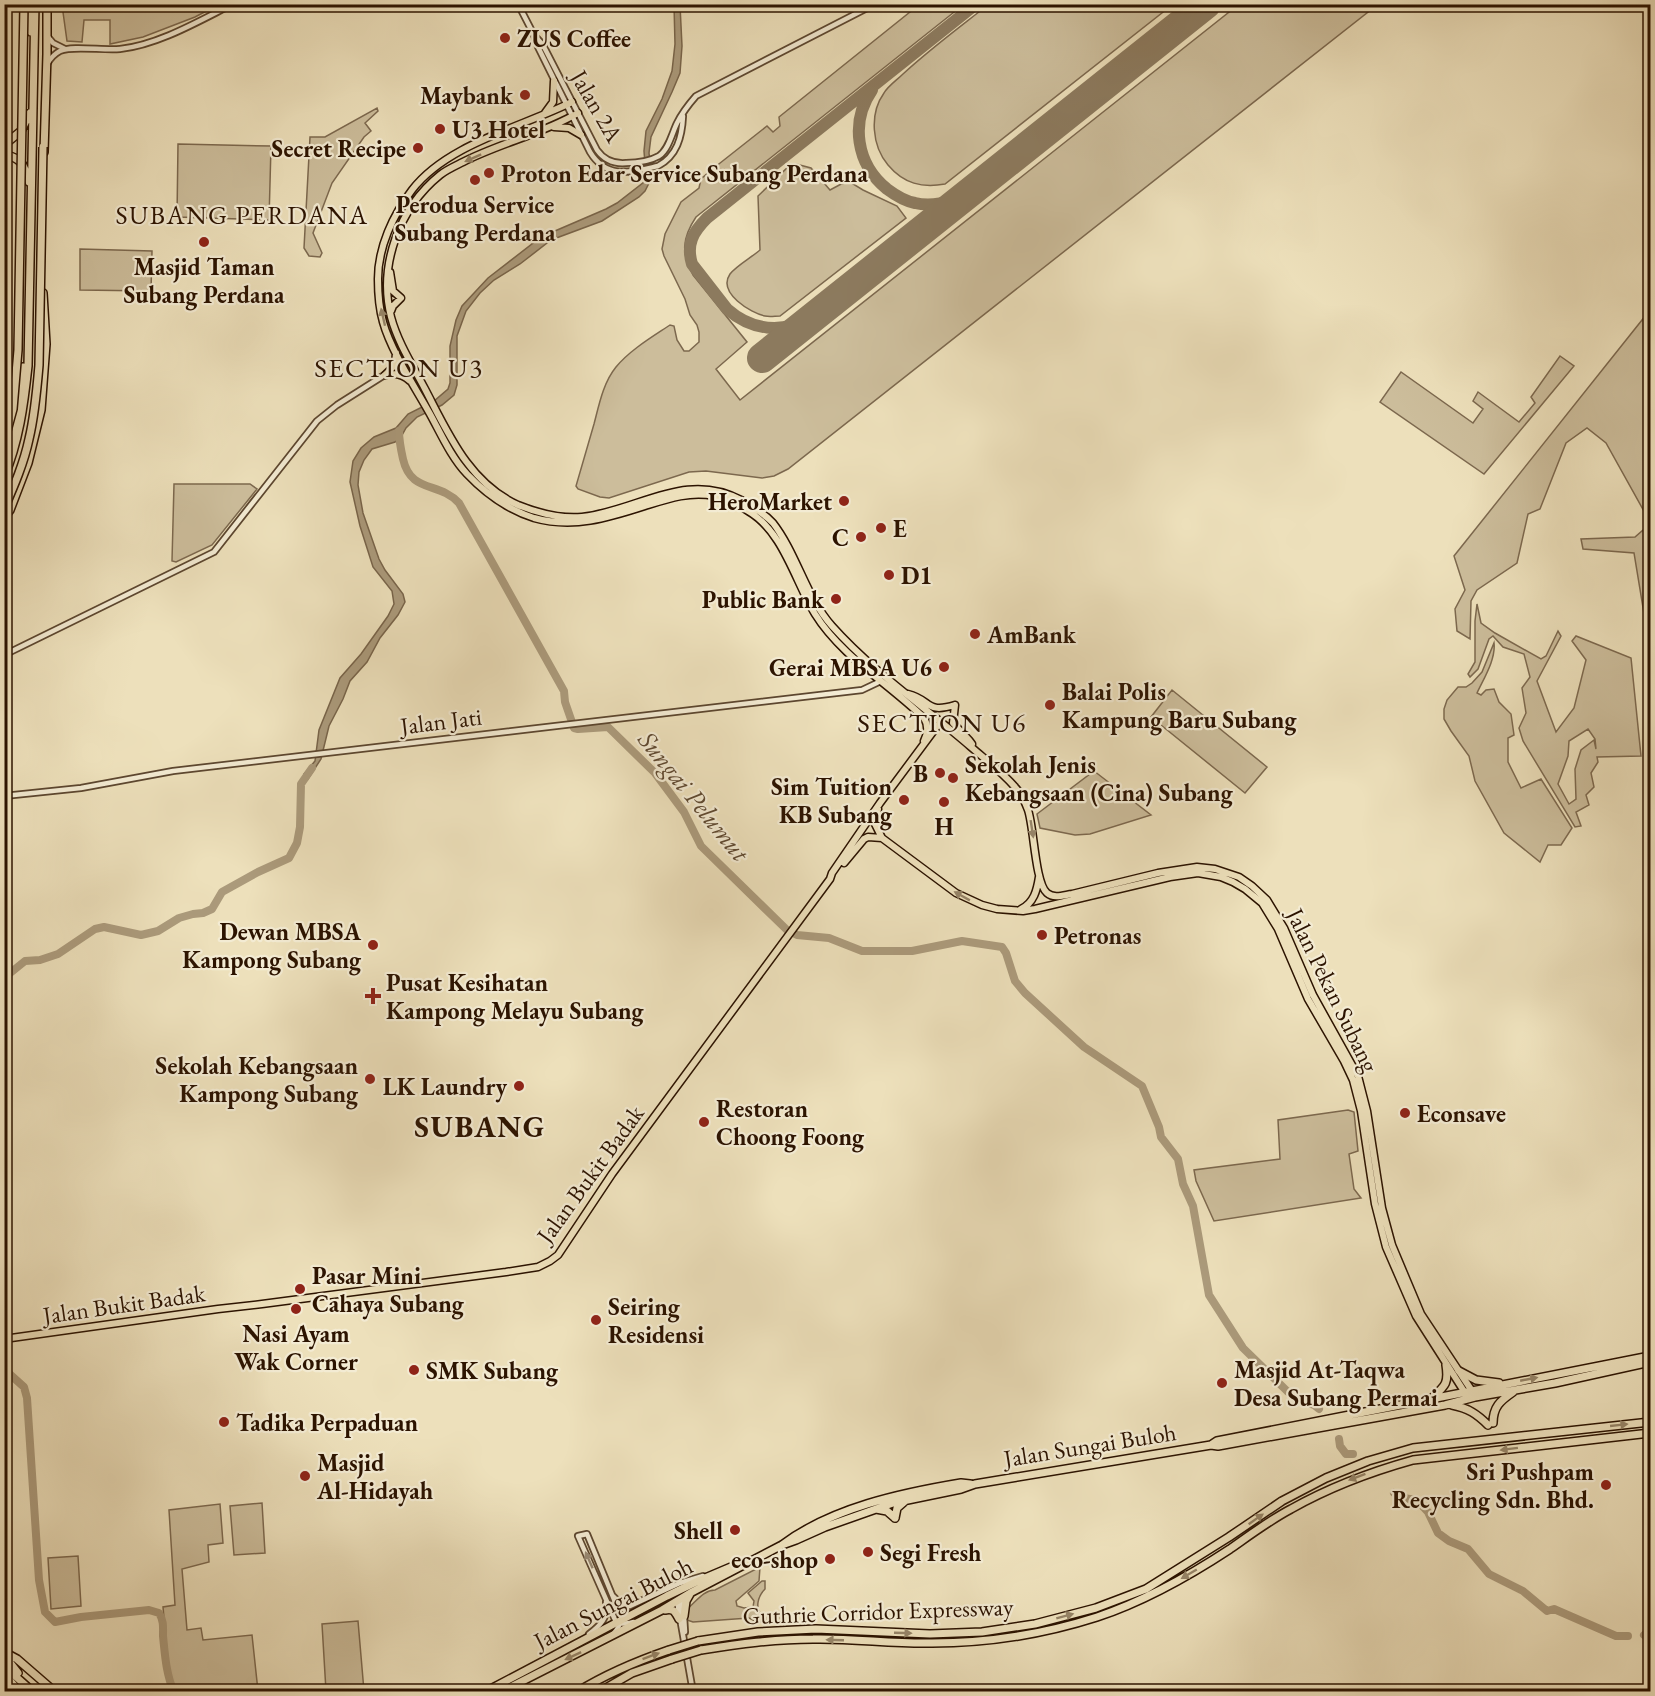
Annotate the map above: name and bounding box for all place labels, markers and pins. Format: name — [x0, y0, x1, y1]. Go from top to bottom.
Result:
place label: ZUS Coffee — [517, 23, 631, 54]
marker: ZUS Coffee — [498, 31, 512, 45]
place label: Maybank — [420, 80, 514, 112]
marker: Maybank — [518, 88, 532, 102]
place label: U3 Hotel — [452, 114, 545, 145]
marker: U3 Hotel — [433, 122, 447, 136]
place label: Secret Recipe — [271, 133, 406, 164]
marker: Secret Recipe — [411, 141, 425, 155]
place label: Proton Edar Service Subang Perdana — [501, 158, 868, 190]
marker: Proton Edar Service Subang Perdana — [482, 166, 496, 180]
marker: Perodua Service Subang Perdana — [468, 173, 482, 187]
place label: Perodua Service Subang Perdana — [394, 189, 556, 249]
marker: Masjid Taman Subang Perdana — [197, 235, 211, 249]
place label: Masjid Taman Subang Perdana — [123, 251, 285, 311]
place label: HeroMarket — [708, 486, 832, 517]
marker: HeroMarket — [837, 494, 851, 508]
place label: E — [893, 513, 907, 544]
marker: E — [874, 521, 888, 535]
place label: C — [832, 522, 849, 553]
marker: C — [854, 530, 868, 544]
place label: D1 — [901, 560, 932, 591]
marker: D1 — [882, 568, 896, 582]
place label: Public Bank — [702, 584, 825, 615]
marker: Public Bank — [829, 592, 843, 606]
place label: AmBank — [986, 619, 1077, 650]
marker: AmBank — [968, 627, 982, 641]
place label: Gerai MBSA U6 — [769, 652, 932, 683]
marker: Gerai MBSA U6 — [937, 660, 951, 674]
place label: Balai Polis Kampung Baru Subang — [1062, 676, 1297, 736]
marker: Balai Polis Kampung Baru Subang — [1043, 698, 1057, 712]
place label: Sekolah Jenis Kebangsaan (Cina) Subang — [965, 749, 1234, 809]
place label: B — [913, 758, 928, 789]
marker: B — [933, 766, 947, 780]
place label: Sim Tuition KB Subang — [771, 771, 893, 831]
marker: Sekolah Jenis Kebangsaan (Cina) Subang — [946, 771, 960, 785]
marker: Sim Tuition KB Subang — [897, 793, 911, 807]
marker: H — [937, 795, 951, 809]
place label: H — [934, 811, 954, 842]
place label: Dewan MBSA Kampong Subang — [182, 916, 362, 976]
place label: Petronas — [1054, 920, 1141, 951]
marker: Petronas — [1035, 928, 1049, 942]
marker: Dewan MBSA Kampong Subang — [366, 938, 380, 952]
place label: Pusat Kesihatan Kampong Melayu Subang — [386, 967, 645, 1027]
marker: Pusat Kesihatan Kampong Melayu Subang — [364, 987, 382, 1005]
place label: Sekolah Kebangsaan Kampong Subang — [155, 1050, 359, 1110]
place label: LK Laundry — [383, 1071, 507, 1103]
marker: Sekolah Kebangsaan Kampong Subang — [363, 1072, 377, 1086]
marker: LK Laundry — [512, 1079, 526, 1093]
place label: Restoran Choong Foong — [716, 1093, 865, 1153]
place label: Econsave — [1417, 1098, 1506, 1129]
marker: Econsave — [1398, 1106, 1412, 1120]
marker: Restoran Choong Foong — [697, 1115, 711, 1129]
place label: Pasar Mini Cahaya Subang — [312, 1260, 465, 1320]
marker: Pasar Mini Cahaya Subang — [293, 1282, 307, 1296]
place label: Seiring Residensi — [608, 1291, 704, 1350]
marker: Nasi Ayam Wak Corner — [289, 1302, 303, 1316]
marker: Seiring Residensi — [589, 1313, 603, 1327]
place label: Nasi Ayam Wak Corner — [234, 1318, 358, 1377]
place label: Masjid At-Taqwa Desa Subang Permai — [1234, 1354, 1438, 1414]
place label: SMK Subang — [426, 1355, 559, 1387]
marker: SMK Subang — [407, 1363, 421, 1377]
marker: Masjid At-Taqwa Desa Subang Permai — [1215, 1376, 1229, 1390]
place label: Tadika Perpaduan — [236, 1407, 419, 1438]
marker: Tadika Perpaduan — [217, 1415, 231, 1429]
place label: Masjid Al-Hidayah — [316, 1447, 434, 1507]
place label: Sri Pushpam Recycling Sdn. Bhd. — [1392, 1456, 1594, 1516]
marker: Masjid Al-Hidayah — [298, 1469, 312, 1483]
marker: Sri Pushpam Recycling Sdn. Bhd. — [1599, 1478, 1613, 1492]
place label: Shell — [674, 1515, 723, 1546]
marker: Shell — [728, 1523, 742, 1537]
place label: Segi Fresh — [880, 1537, 982, 1569]
place label: eco-shop — [731, 1544, 818, 1575]
marker: Segi Fresh — [861, 1545, 875, 1559]
marker: eco-shop — [823, 1552, 837, 1566]

